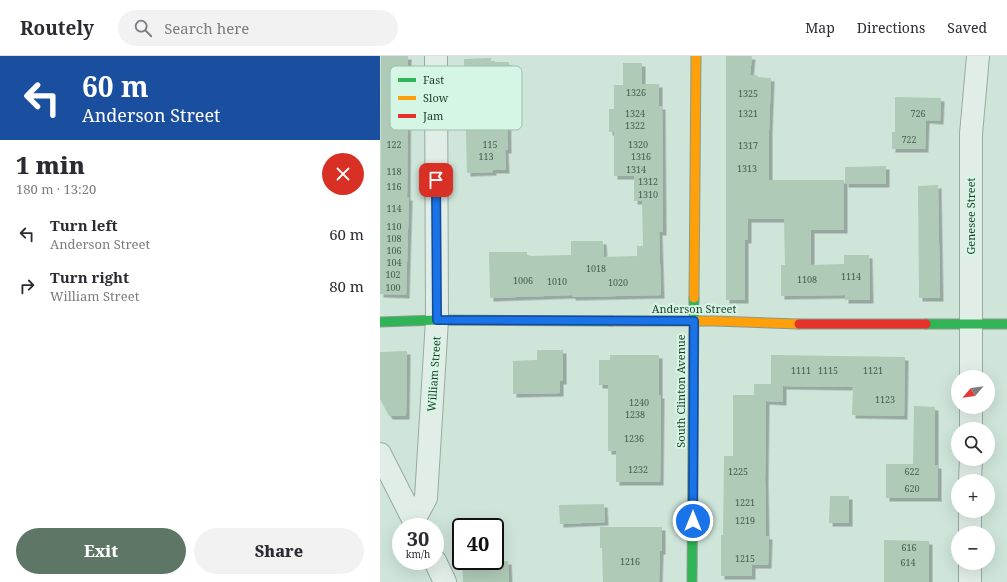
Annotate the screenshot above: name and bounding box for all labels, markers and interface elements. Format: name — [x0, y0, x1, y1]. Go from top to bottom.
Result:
search box — [118, 10, 398, 46]
text: Routely — [20, 15, 94, 41]
icon: search — [132, 17, 154, 39]
text: Search here — [164, 18, 249, 38]
text: Map — [805, 18, 835, 37]
text: Directions — [857, 18, 925, 37]
text: Saved — [947, 18, 987, 37]
legend — [390, 66, 522, 130]
text: 60 m — [82, 67, 149, 105]
icon: left — [16, 72, 68, 124]
text: Fast — [423, 72, 444, 87]
house number: 1326 — [626, 86, 646, 99]
house number: 1325 — [738, 87, 758, 100]
text: Slow — [423, 90, 449, 105]
text: Anderson Street — [82, 103, 220, 127]
house number: 1324 — [625, 107, 645, 120]
house number: 1321 — [738, 107, 758, 120]
house number: 726 — [910, 107, 926, 120]
text: Jam — [422, 108, 444, 123]
house number: 1322 — [625, 119, 645, 132]
house number: 722 — [901, 133, 917, 146]
house number: 122 — [386, 138, 402, 151]
house number: 115 — [482, 138, 498, 151]
house number: 1320 — [628, 138, 648, 151]
house number: 1317 — [738, 139, 758, 152]
text: 1 min — [16, 148, 85, 181]
house number: 113 — [478, 150, 494, 163]
house number: 1316 — [631, 150, 651, 163]
button: close — [322, 153, 364, 195]
house number: 1313 — [737, 162, 757, 175]
pin — [419, 163, 453, 197]
house number: 1314 — [626, 163, 646, 176]
house number: 118 — [386, 165, 402, 178]
icon: arrive — [425, 169, 447, 191]
house number: 1312 — [638, 175, 658, 188]
street label: Genesee Street — [963, 177, 978, 255]
text: 180 m · 13:20 — [16, 180, 96, 198]
house number: 116 — [386, 180, 402, 193]
house number: 1310 — [638, 188, 658, 201]
house number: 114 — [386, 202, 402, 215]
text: Turn left — [50, 215, 118, 235]
house number: 110 — [386, 220, 402, 233]
icon: left — [16, 223, 38, 245]
text: 60 m — [329, 224, 364, 244]
house number: 108 — [386, 232, 402, 245]
text: Anderson Street — [50, 235, 150, 253]
house number: 106 — [386, 244, 402, 257]
house number: 104 — [386, 256, 402, 269]
house number: 1018 — [586, 262, 606, 275]
text: Turn right — [50, 267, 129, 287]
house number: 102 — [385, 268, 401, 281]
house number: 1114 — [841, 270, 861, 283]
house number: 1108 — [797, 273, 817, 286]
house number: 1006 — [513, 274, 533, 287]
icon: right — [16, 275, 38, 297]
house number: 1010 — [547, 275, 567, 288]
text: 80 m — [329, 276, 364, 296]
house number: 1020 — [608, 276, 628, 289]
house number: 100 — [385, 281, 401, 294]
text: William Street — [50, 287, 139, 305]
street label: Anderson Street — [652, 301, 736, 316]
street label: South Clinton Avenue — [673, 334, 688, 448]
street label: William Street — [423, 336, 444, 412]
house number: 1111 — [791, 364, 811, 377]
house number: 1115 — [818, 364, 838, 377]
house number: 1121 — [863, 364, 883, 377]
north arrow — [951, 370, 995, 414]
map controls — [951, 370, 995, 570]
house number: 1123 — [875, 393, 895, 406]
house number: 1240 — [629, 396, 649, 409]
house number: 1238 — [625, 408, 645, 421]
button: search — [951, 422, 995, 466]
house number: 1236 — [624, 432, 644, 445]
house number: 1232 — [628, 463, 648, 476]
house number: 1225 — [728, 465, 748, 478]
house number: 622 — [904, 465, 920, 478]
button: + — [951, 474, 995, 518]
house number: 620 — [904, 482, 920, 495]
house number: 1221 — [735, 496, 755, 509]
position arrow — [672, 500, 714, 542]
house number: 1219 — [735, 514, 755, 527]
speed limit sign: 40 — [452, 518, 504, 570]
text: 30 — [407, 525, 429, 552]
button: − — [951, 526, 995, 570]
button: Exit — [16, 528, 186, 574]
button: Share — [194, 528, 364, 574]
house number: 616 — [901, 541, 917, 554]
text: km/h — [406, 547, 430, 561]
house number: 1215 — [735, 552, 755, 565]
house number: 1216 — [620, 555, 640, 568]
house number: 614 — [900, 556, 916, 569]

